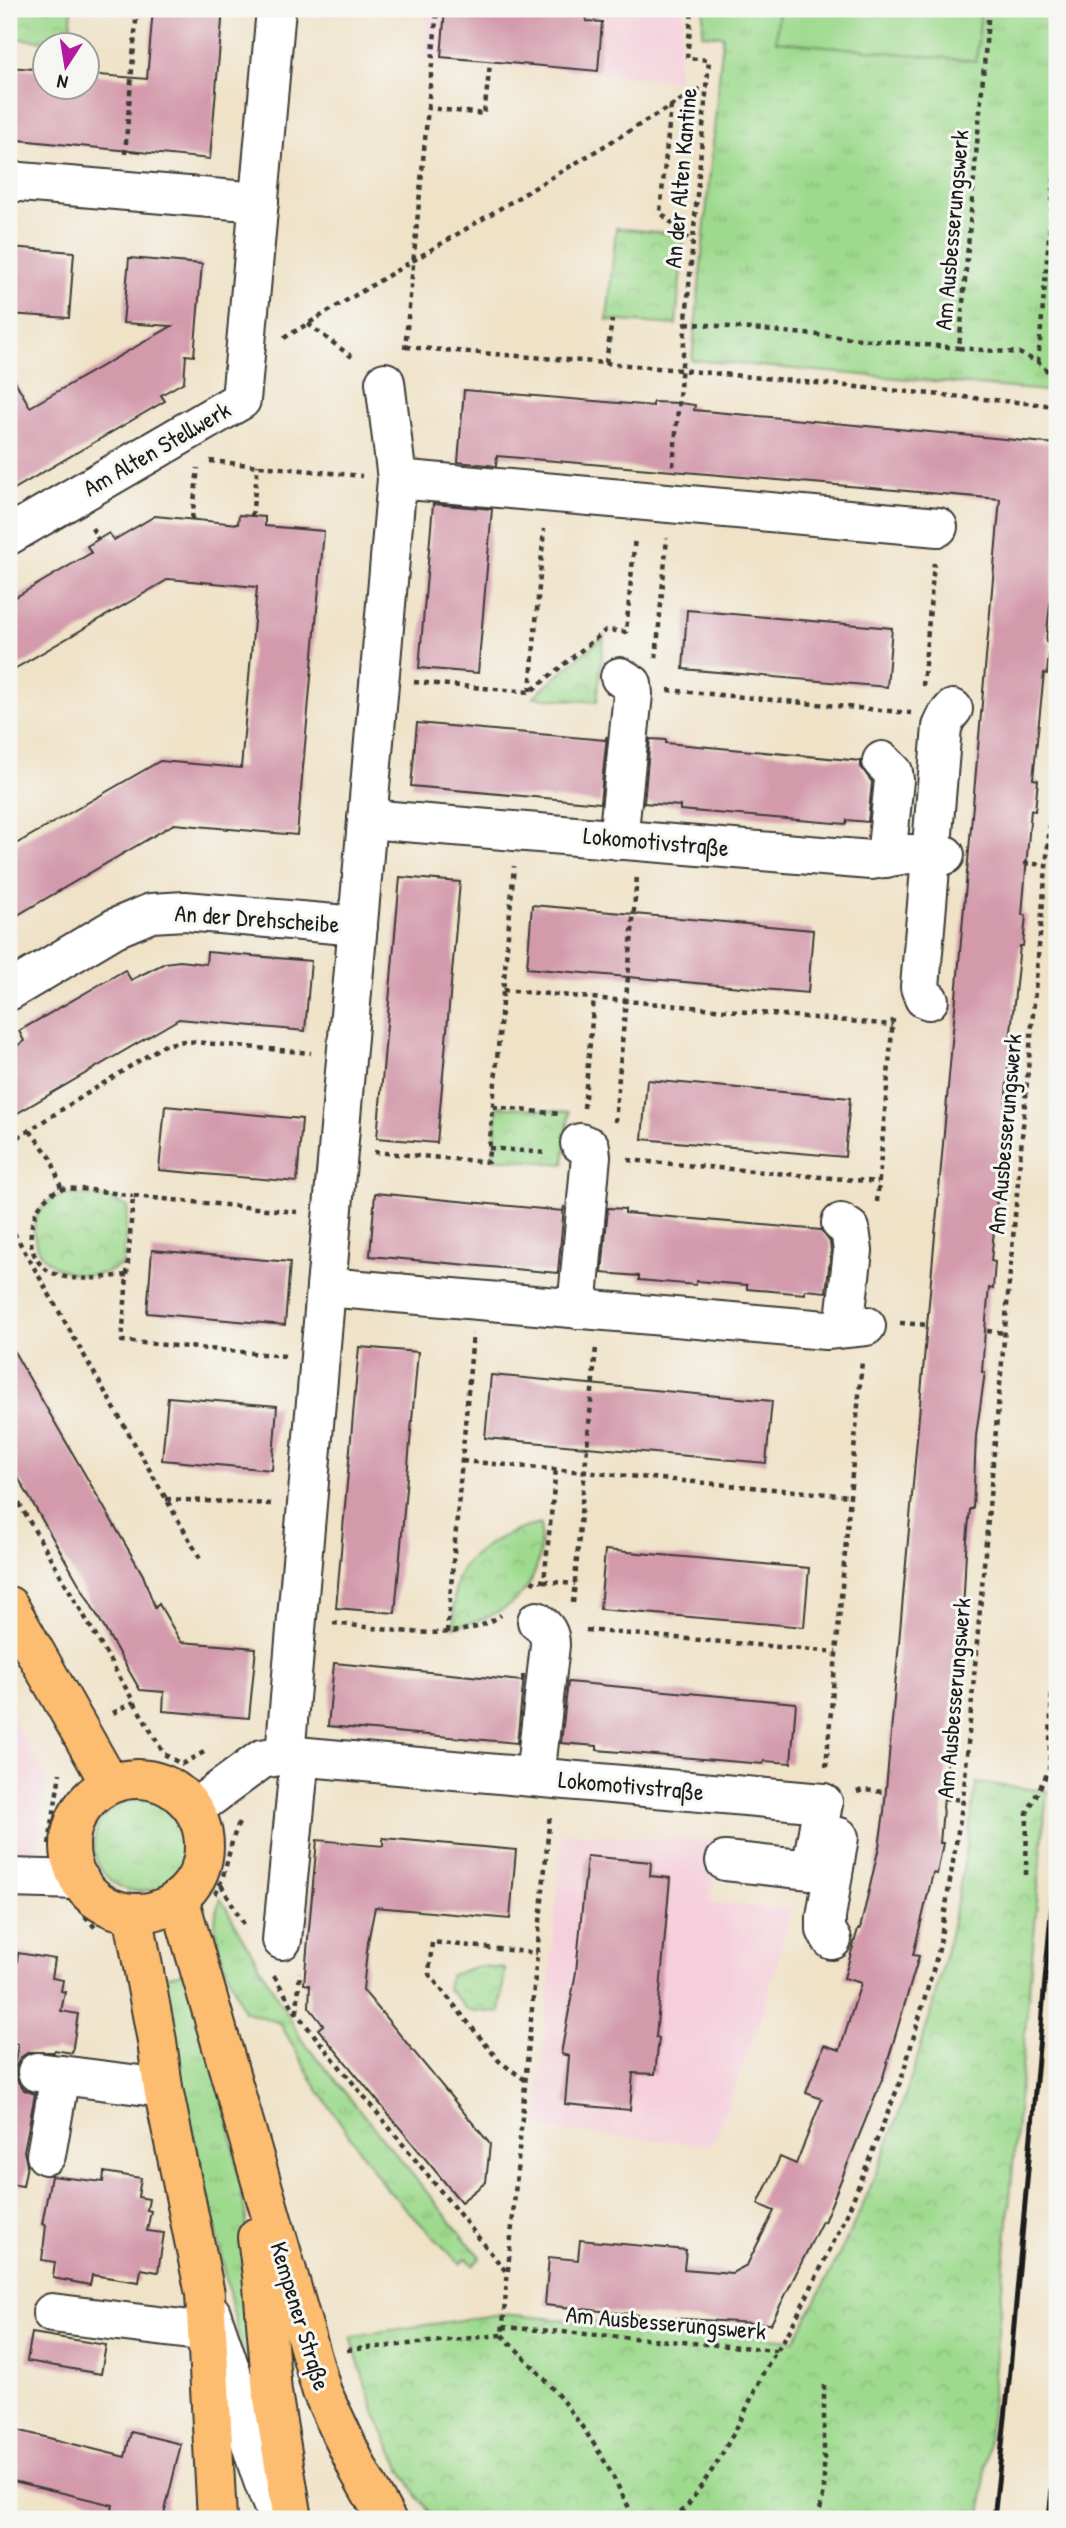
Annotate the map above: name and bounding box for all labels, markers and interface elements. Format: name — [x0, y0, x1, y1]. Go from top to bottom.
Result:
north arrow — [32, 32, 102, 102]
text: N — [55, 69, 70, 96]
street label: An der Alten Kantine — [656, 86, 704, 269]
street label: Am Ausbesserungswerk — [926, 128, 976, 331]
street label: Am Alten Stellwerk — [77, 393, 236, 503]
street label: Lokomotivstraße — [582, 819, 731, 863]
street label: An der Drehscheibe — [174, 896, 341, 940]
street label: Am Ausbesserungswerk — [979, 1032, 1029, 1235]
street label: Am Ausbesserungswerk — [928, 1596, 978, 1799]
street label: Lokomotivstraße — [557, 1763, 706, 1807]
street label: Kempener Straße — [263, 2238, 339, 2394]
street label: Am Ausbesserungswerk — [565, 2297, 768, 2347]

